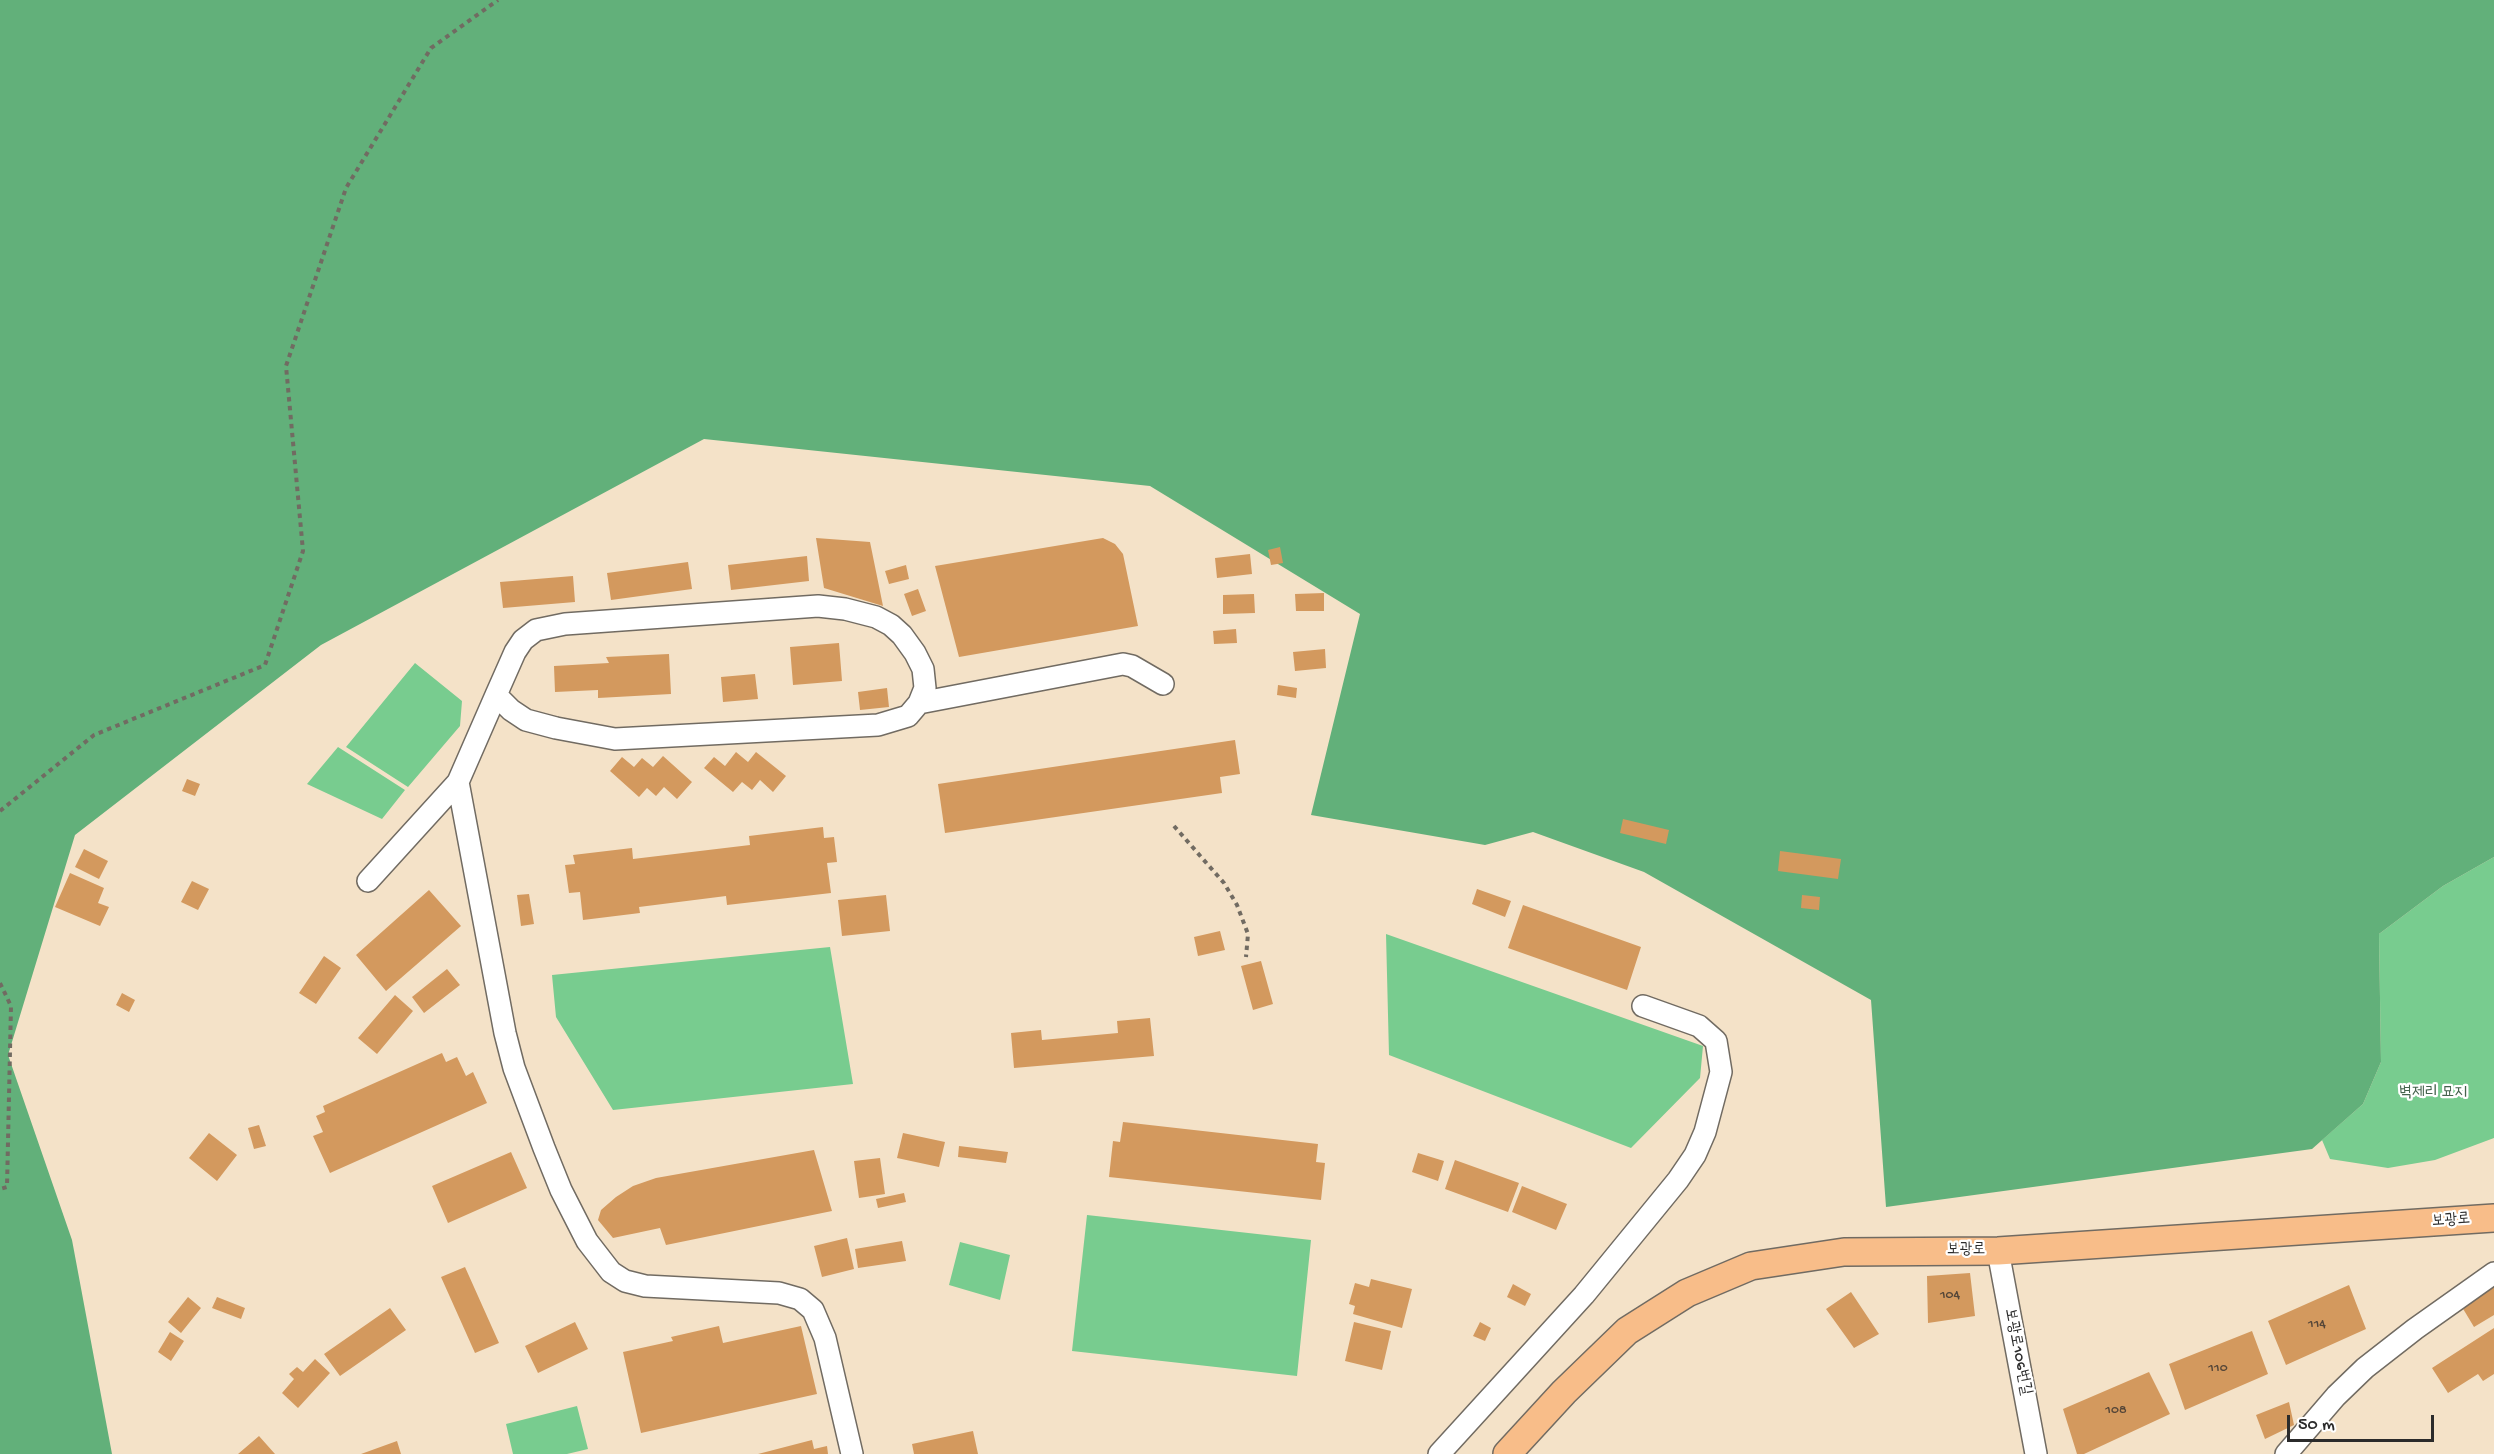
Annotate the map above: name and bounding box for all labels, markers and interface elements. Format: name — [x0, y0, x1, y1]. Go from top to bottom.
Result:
park label: 벽제리 묘지 — [2399, 1084, 2467, 1104]
street label: 보광로 — [2431, 1210, 2471, 1232]
street label: 보광로 — [1947, 1241, 1985, 1261]
house number: 104 — [1940, 1288, 1960, 1304]
street label: 보광로106번길 — [1999, 1307, 2035, 1397]
house number: 114 — [2308, 1317, 2326, 1333]
house number: 110 — [2208, 1361, 2228, 1377]
house number: 108 — [2105, 1403, 2127, 1419]
scale bar — [2290, 1403, 2437, 1441]
text: 50 m — [2298, 1415, 2335, 1436]

